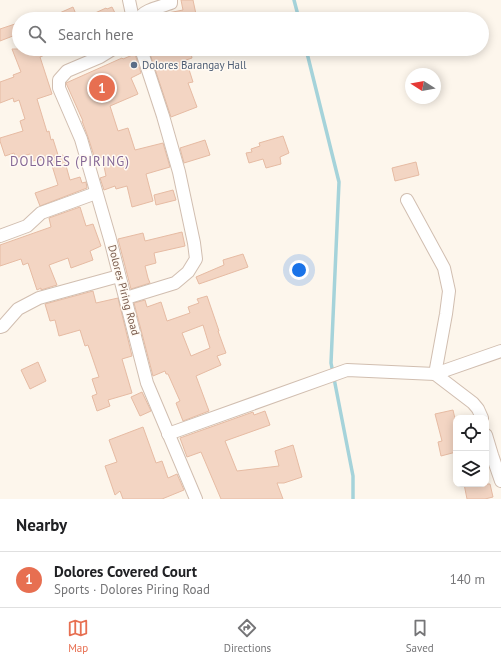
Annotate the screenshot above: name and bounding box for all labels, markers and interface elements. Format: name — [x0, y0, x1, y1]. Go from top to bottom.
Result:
search box — [12, 12, 489, 56]
icon: search — [26, 23, 48, 45]
text: Search here — [58, 25, 134, 44]
place label: Dolores Barangay Hall — [142, 58, 247, 72]
marker: Dolores Barangay Hall — [129, 60, 139, 70]
north arrow — [405, 68, 441, 104]
pin: 1 — [89, 73, 115, 103]
district label: DOLORES (PIRING) — [10, 153, 130, 170]
street label: Dolores Piring Road — [105, 243, 143, 337]
your location — [289, 260, 309, 280]
map controls — [453, 415, 489, 487]
button: locate — [453, 415, 489, 451]
button: layers — [453, 451, 489, 487]
text: Nearby — [16, 514, 67, 536]
text: Dolores Covered Court — [54, 562, 197, 581]
text: 1 — [25, 571, 33, 588]
text: 140 m — [450, 571, 485, 588]
text: Sports · Dolores Piring Road — [54, 581, 210, 598]
tab: Map — [67, 617, 89, 655]
tab: Directions — [224, 617, 271, 655]
tab: Saved — [406, 617, 434, 655]

